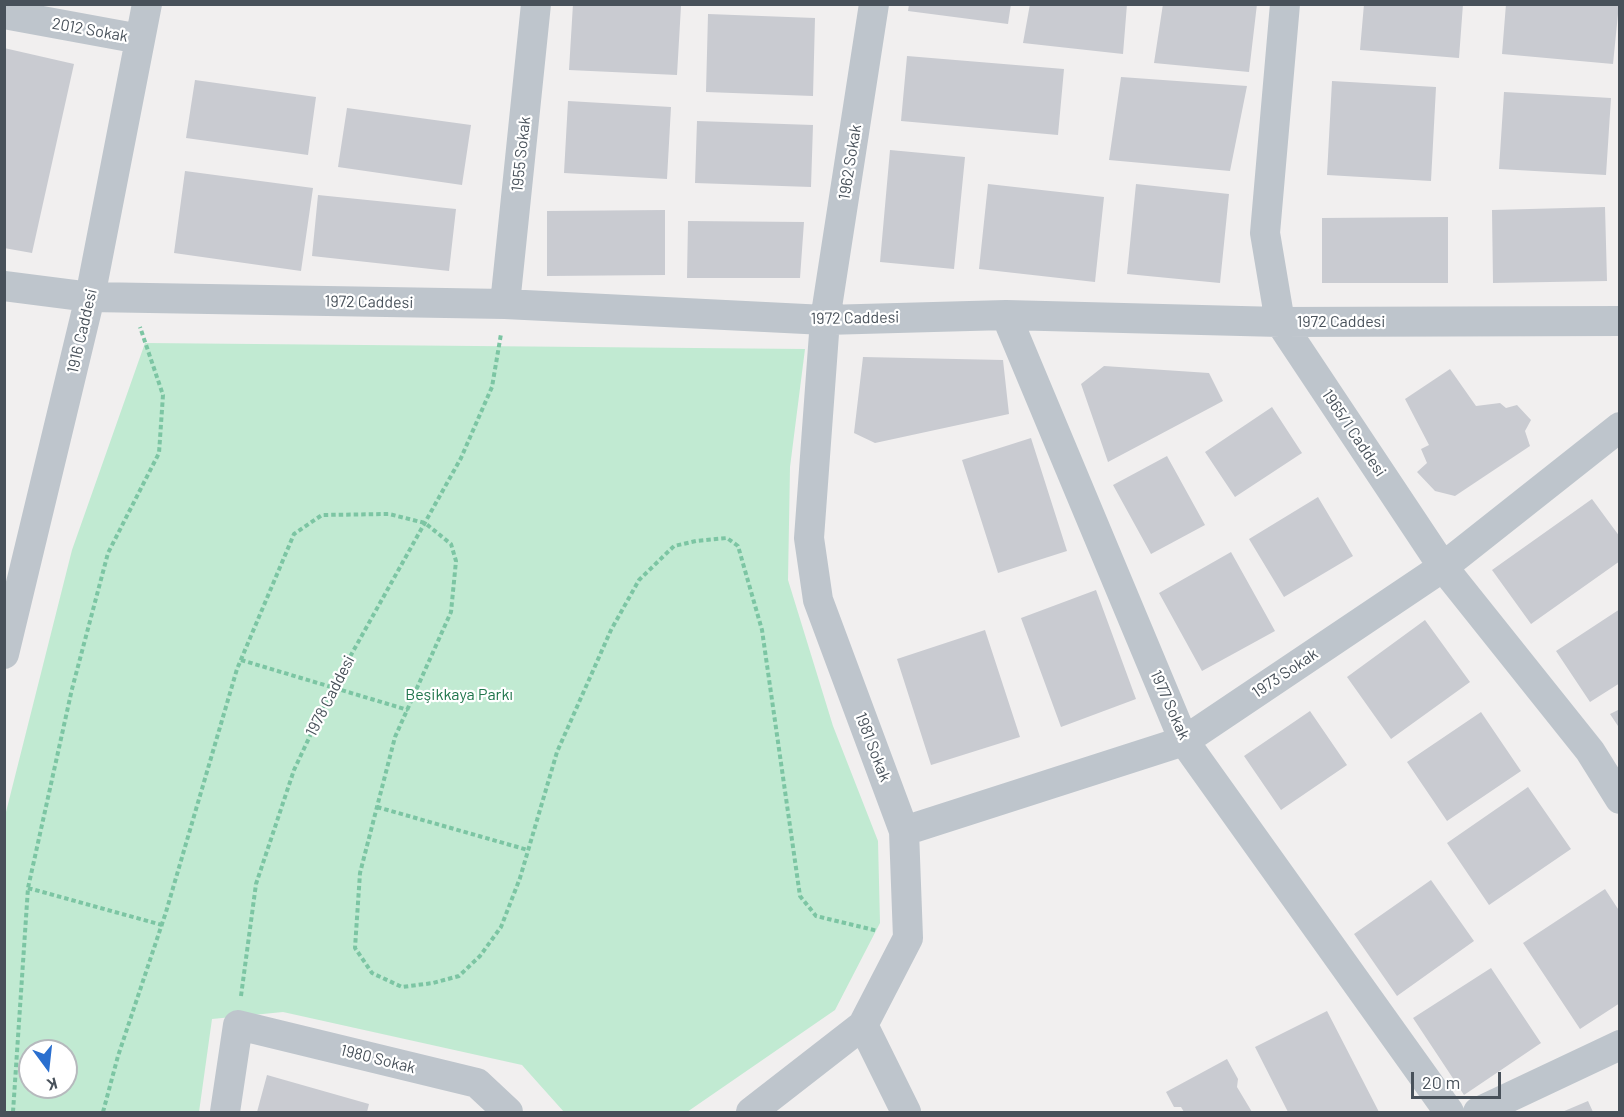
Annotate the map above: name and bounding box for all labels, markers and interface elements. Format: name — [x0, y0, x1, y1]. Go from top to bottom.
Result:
street label: 2012 Sokak — [51, 14, 129, 46]
street label: 1955 Sokak — [507, 115, 535, 193]
street label: 1962 Sokak — [835, 123, 865, 201]
street label: 1916 Caddesi — [63, 287, 101, 375]
street label: 1972 Caddesi — [324, 292, 414, 312]
street label: 1972 Caddesi — [810, 308, 900, 328]
street label: 1972 Caddesi — [1297, 312, 1385, 332]
street label: 1965/1 Caddesi — [1318, 386, 1390, 480]
street label: 1973 Sokak — [1249, 644, 1321, 702]
street label: 1978 Caddesi — [301, 652, 359, 740]
street label: 1977 Sokak — [1146, 667, 1194, 743]
park label: Beşikkaya Parkı — [405, 685, 513, 705]
street label: 1981 Sokak — [851, 710, 895, 784]
north arrow — [18, 1039, 78, 1099]
street label: 1980 Sokak — [338, 1040, 418, 1078]
scale bar — [1414, 1060, 1504, 1098]
text: 20 m — [1422, 1071, 1460, 1093]
text: K — [45, 1074, 60, 1095]

